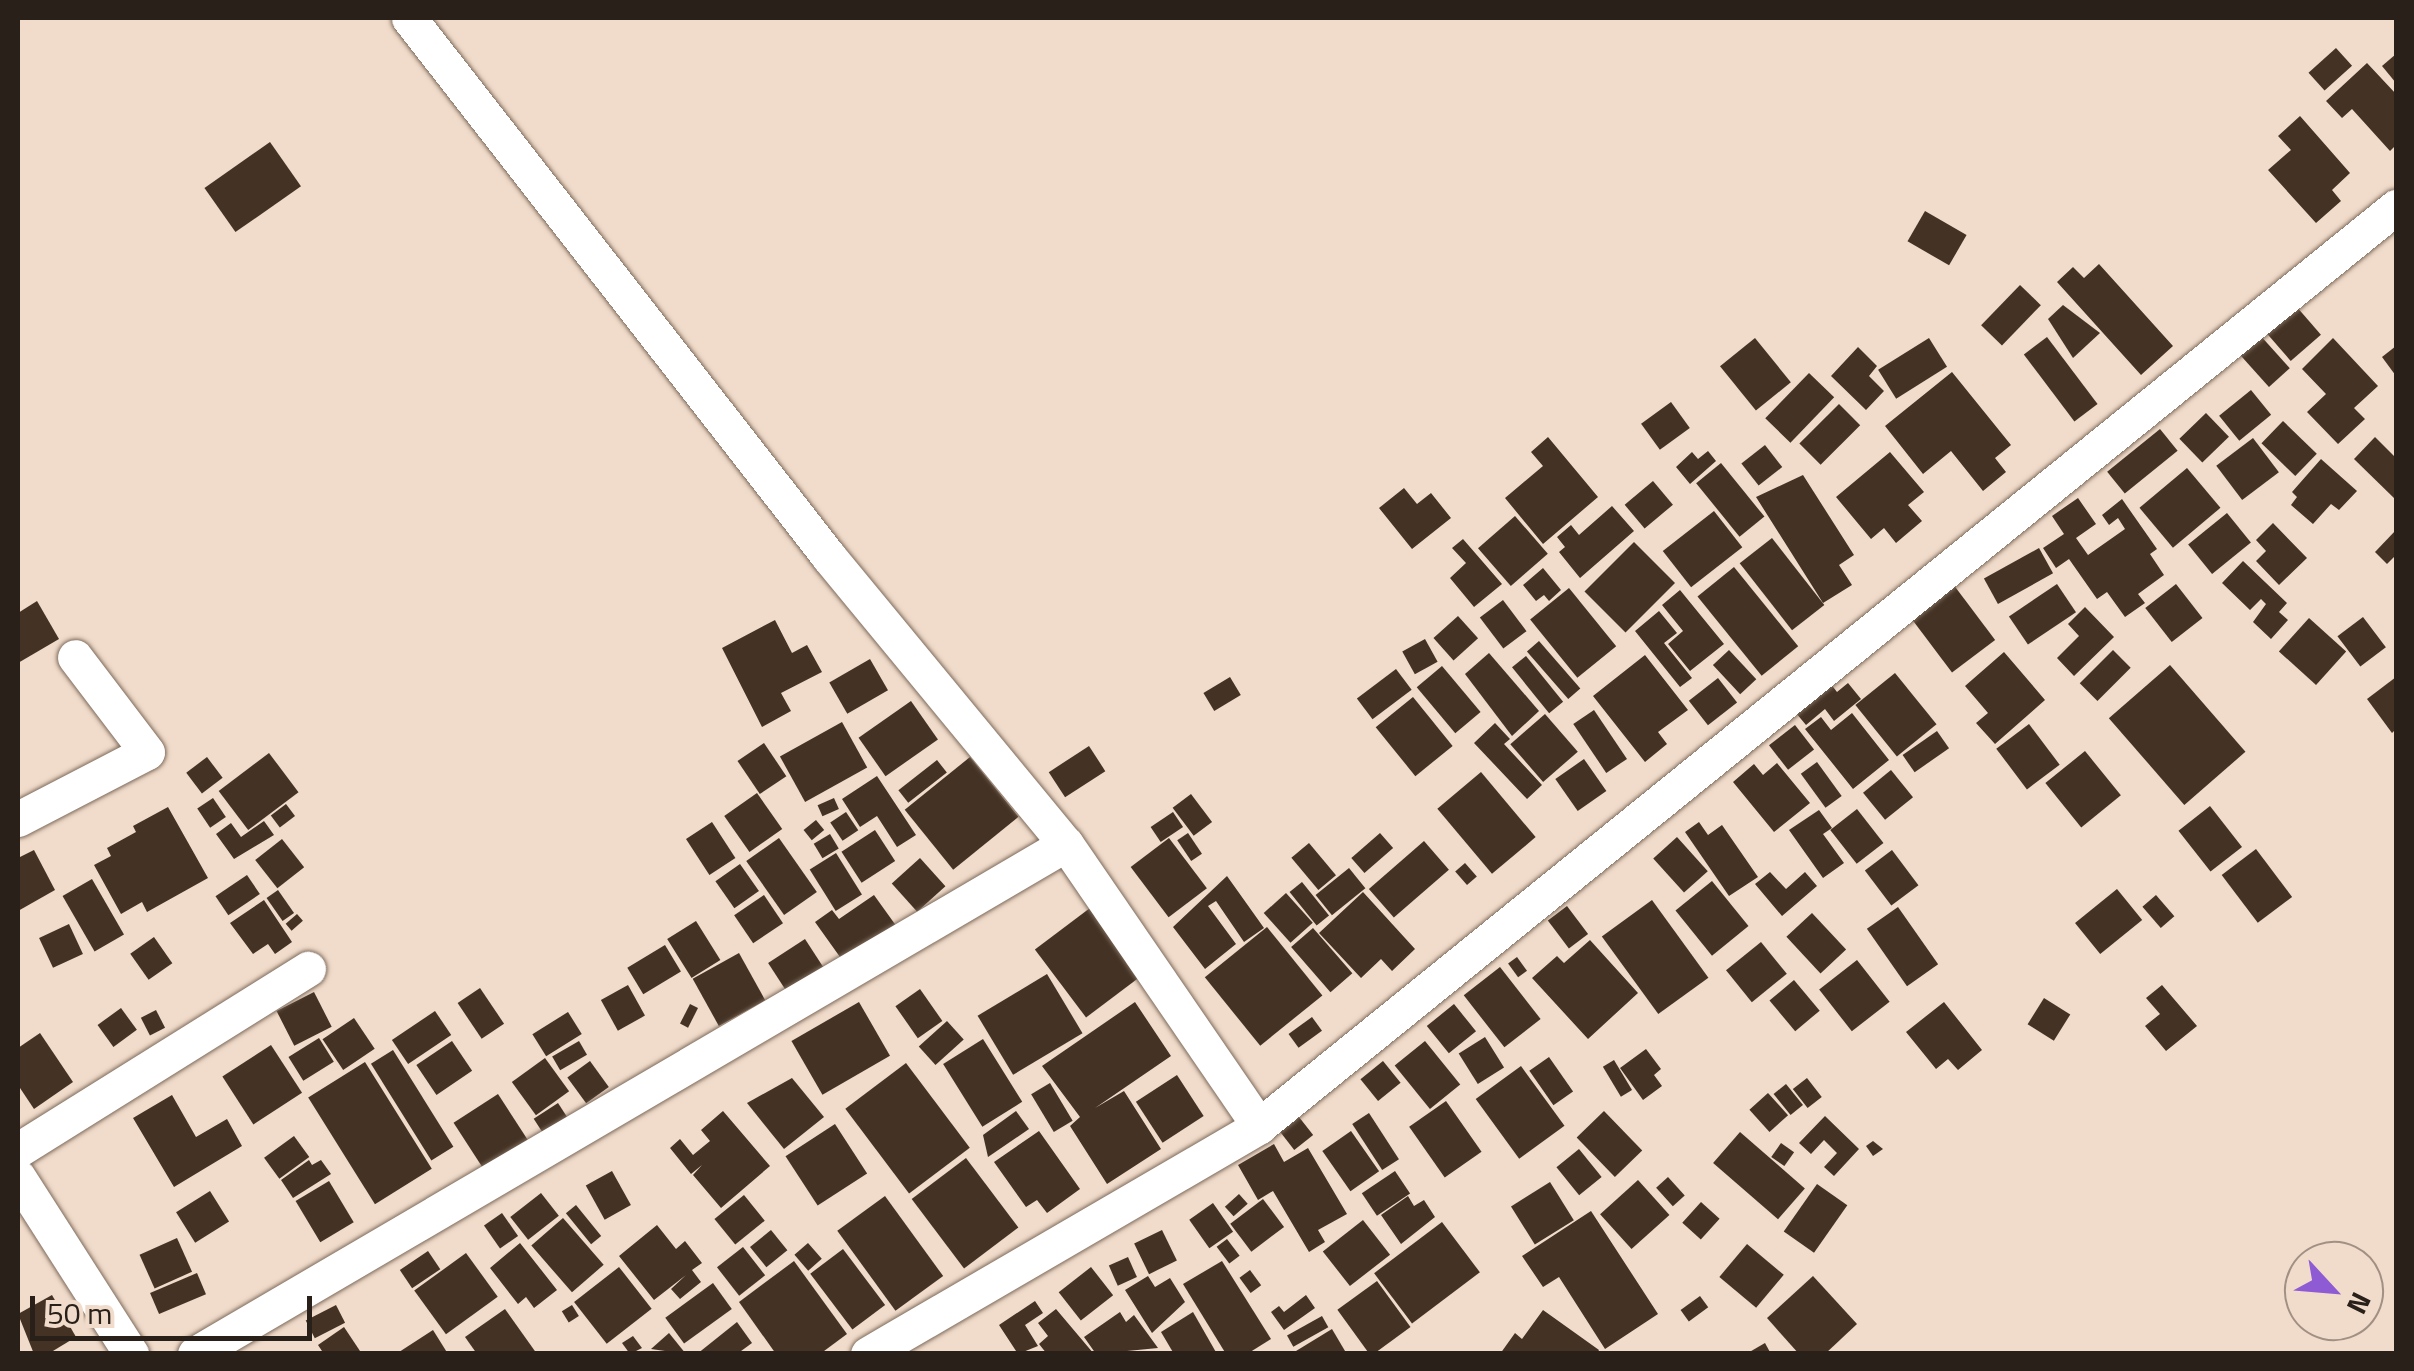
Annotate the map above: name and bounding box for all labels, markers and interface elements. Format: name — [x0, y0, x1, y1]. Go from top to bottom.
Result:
north arrow — [2284, 1241, 2384, 1341]
scale bar — [35, 1276, 318, 1338]
text: N — [2336, 1285, 2383, 1322]
text: 50 m — [47, 1290, 112, 1336]

